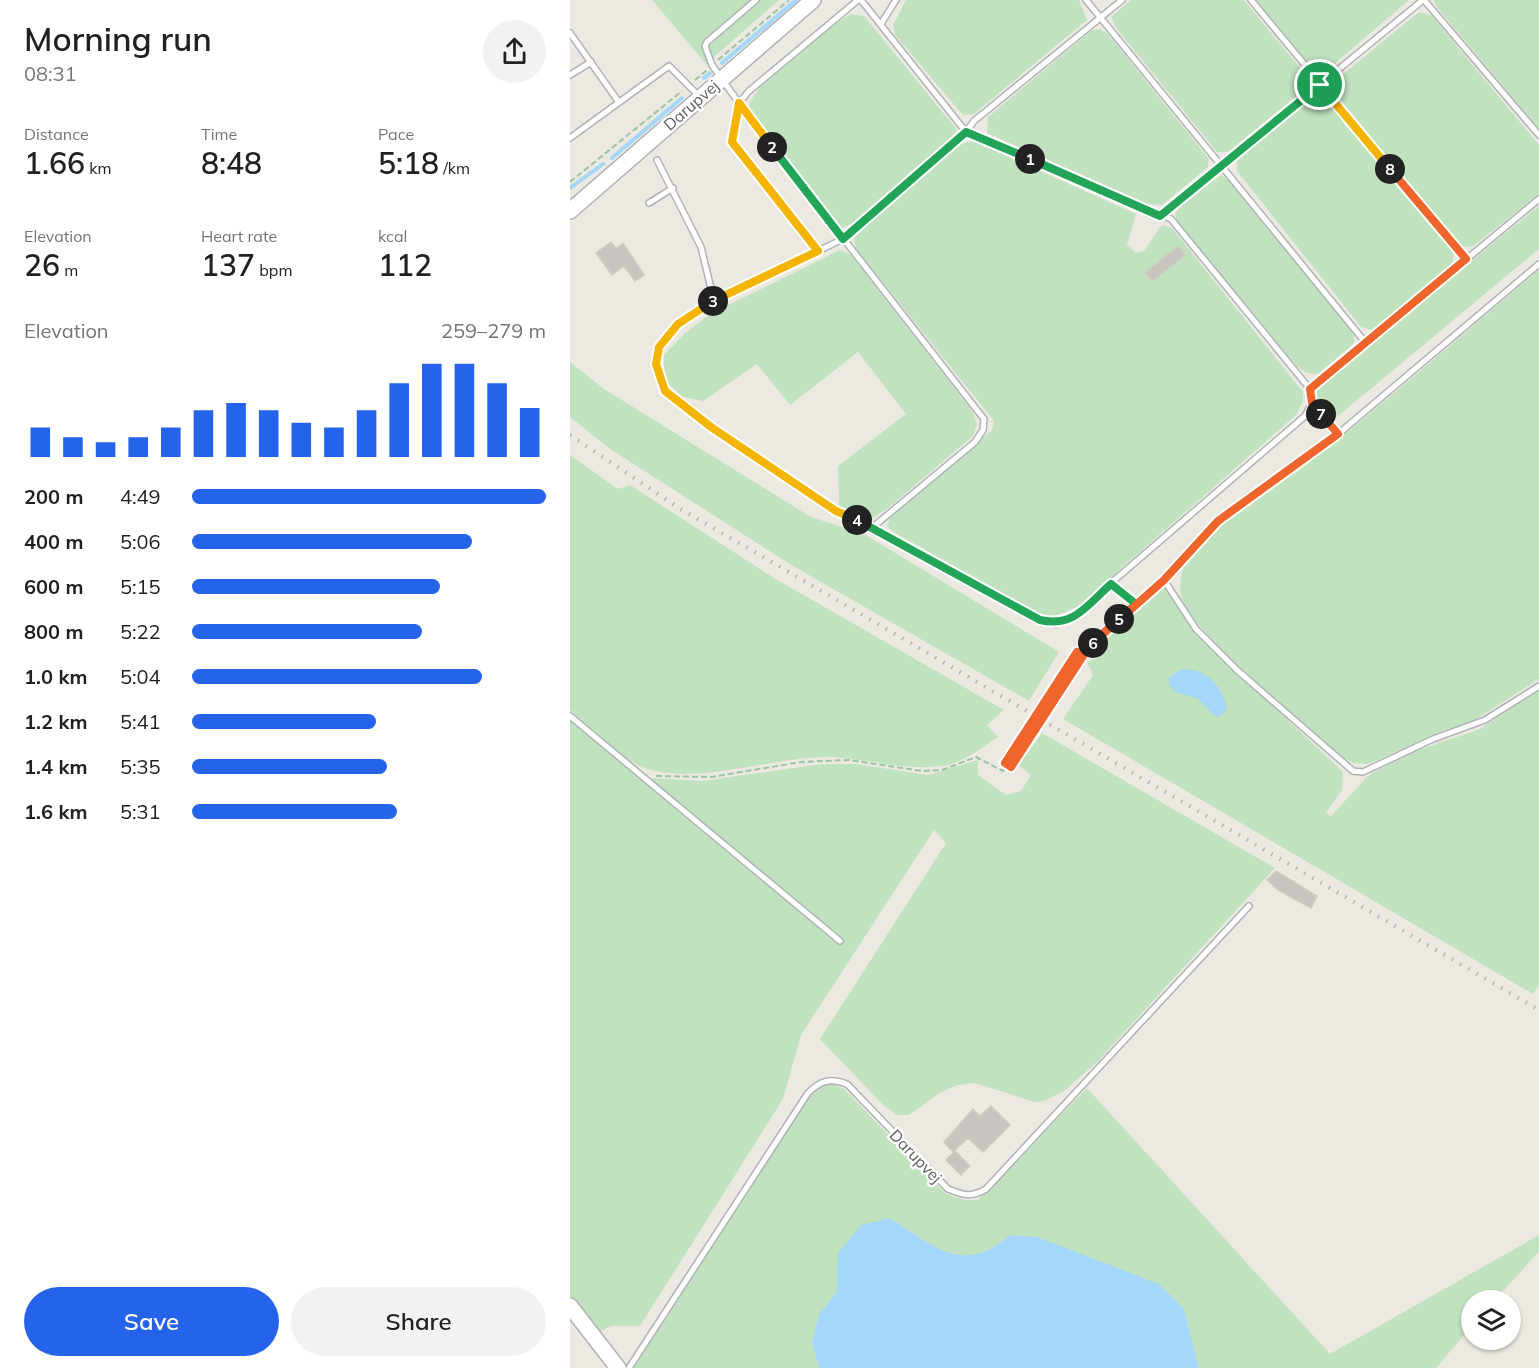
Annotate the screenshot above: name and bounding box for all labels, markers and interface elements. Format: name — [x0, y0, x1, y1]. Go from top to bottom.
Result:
text: Morning run — [24, 18, 212, 59]
button: share — [483, 20, 546, 83]
pin — [1294, 59, 1345, 110]
text: 08:31 — [24, 61, 77, 86]
icon: arrive — [1303, 68, 1336, 101]
street label: Darupvej — [659, 75, 723, 135]
text: Distance — [24, 124, 89, 144]
text: Time — [201, 124, 237, 144]
text: Pace — [378, 124, 414, 144]
pin: 2 — [757, 132, 787, 162]
text: 2 — [767, 137, 777, 157]
text: 1.66 — [24, 144, 85, 182]
text: 8:48 — [201, 144, 262, 182]
text: 5:18 — [378, 144, 439, 182]
pin: 1 — [1015, 144, 1045, 174]
text: 1 — [1025, 149, 1035, 169]
pin: 8 — [1375, 154, 1405, 184]
text: km — [85, 158, 112, 178]
text: /km — [439, 158, 470, 178]
text: 8 — [1385, 159, 1395, 179]
text: Elevation — [24, 226, 92, 246]
text: Heart rate — [201, 226, 277, 246]
text: kcal — [378, 226, 407, 246]
text: 26 — [24, 246, 60, 284]
text: 137 — [201, 246, 255, 284]
text: 112 — [378, 246, 432, 284]
text: m — [60, 260, 78, 280]
text: bpm — [255, 260, 292, 280]
pin: 3 — [698, 286, 728, 316]
text: 3 — [708, 291, 718, 311]
text: Elevation — [24, 318, 109, 343]
text: 259–279 m — [441, 318, 546, 343]
pin: 7 — [1306, 399, 1336, 429]
text: 7 — [1316, 404, 1326, 424]
text: 200 m — [24, 484, 83, 509]
text: 4:49 — [120, 484, 161, 509]
pin: 4 — [842, 505, 872, 535]
text: 4 — [852, 510, 862, 530]
text: 400 m — [24, 529, 83, 554]
text: 5:06 — [120, 529, 161, 554]
text: 600 m — [24, 574, 83, 599]
text: 5:15 — [120, 574, 161, 599]
pin: 5 — [1104, 604, 1134, 634]
text: 5 — [1114, 609, 1124, 629]
text: 800 m — [24, 619, 83, 644]
text: 5:22 — [120, 619, 161, 644]
pin: 6 — [1078, 628, 1108, 658]
text: 6 — [1088, 633, 1098, 653]
text: 1.0 km — [24, 664, 87, 689]
text: 5:04 — [120, 664, 161, 689]
text: 1.2 km — [24, 709, 87, 734]
text: 5:41 — [120, 709, 161, 734]
text: 1.4 km — [24, 754, 87, 779]
text: 5:35 — [120, 754, 161, 779]
text: 1.6 km — [24, 799, 87, 824]
text: 5:31 — [120, 799, 161, 824]
street label: Darupvej — [886, 1125, 946, 1187]
button: Save — [24, 1287, 279, 1356]
button: Share — [291, 1287, 546, 1356]
map controls — [1461, 1290, 1521, 1350]
button: layers — [1461, 1290, 1521, 1350]

